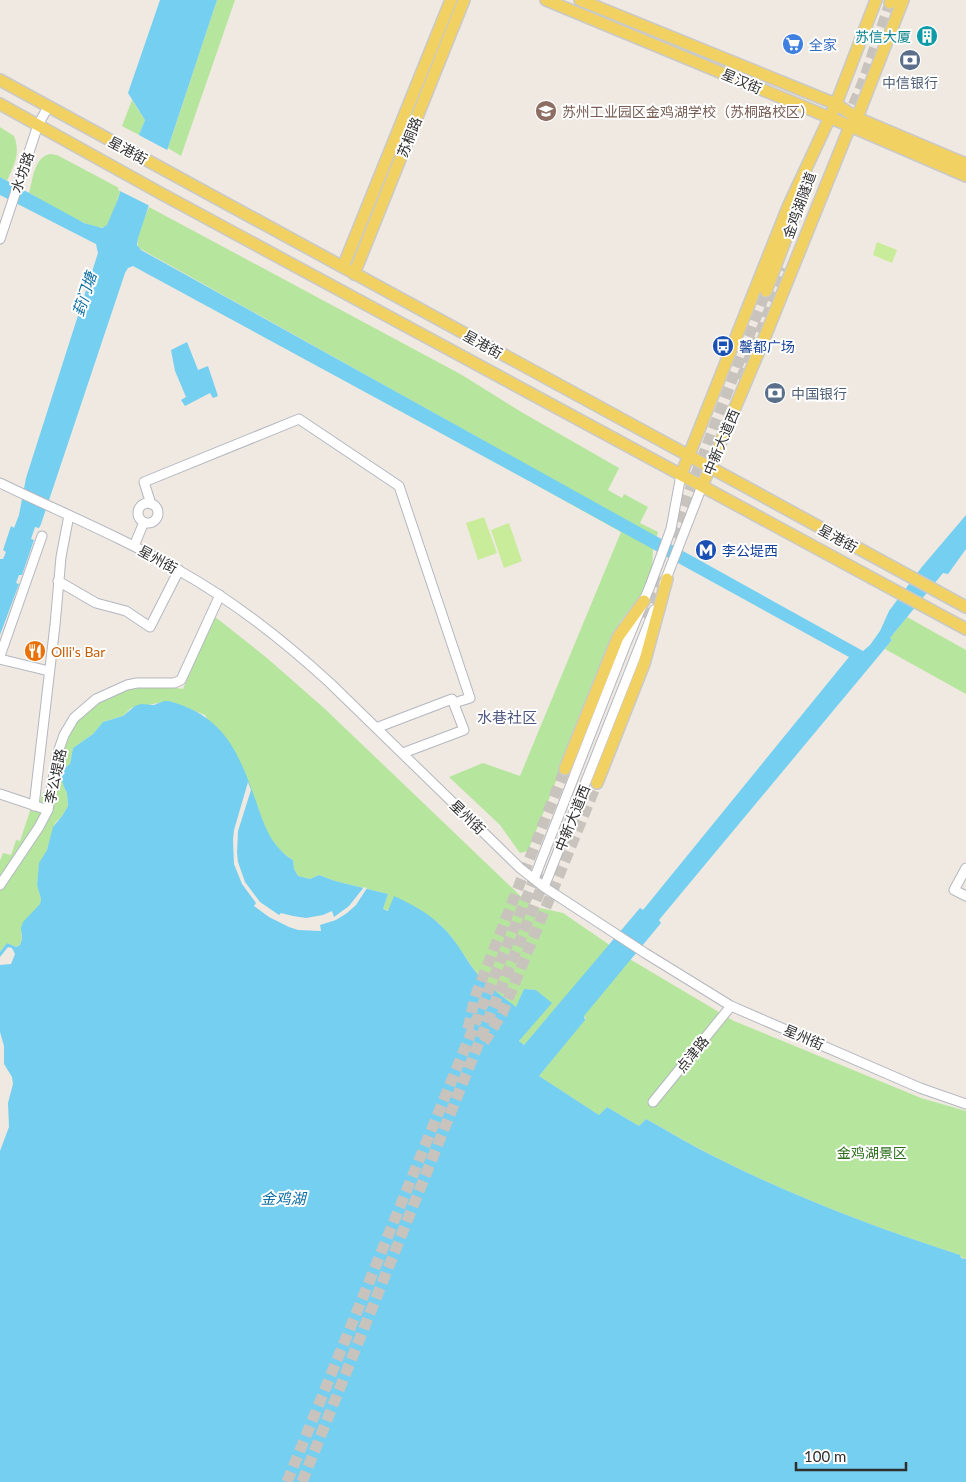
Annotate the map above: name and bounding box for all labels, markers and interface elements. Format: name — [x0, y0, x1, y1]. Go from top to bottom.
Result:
building icon: 苏信大厦 — [915, 24, 939, 48]
place label: 苏信大厦 — [855, 28, 911, 45]
supermarket icon: 全家 — [781, 32, 805, 56]
place label: 全家 — [809, 36, 837, 53]
bank icon: 中信银行 — [898, 48, 922, 72]
street label: 星汉街 — [719, 65, 765, 97]
place label: 中信银行 — [882, 74, 938, 91]
school or university icon: 苏州工业园区金鸡湖学校（苏桐路校区） — [534, 99, 558, 123]
place label: 苏州工业园区金鸡湖学校（苏桐路校区） — [562, 103, 814, 120]
street label: 苏桐路 — [393, 114, 425, 160]
street label: 星港街 — [105, 133, 151, 167]
street label: 水坊路 — [7, 149, 37, 195]
street label: 金鸡湖隧道 — [779, 169, 819, 241]
water label: 葑门塘 — [68, 267, 100, 318]
street label: 星港街 — [461, 326, 505, 362]
bus stop icon: 馨都广场 — [711, 334, 735, 358]
place label: 馨都广场 — [739, 338, 795, 355]
bank icon: 中国银行 — [763, 381, 787, 405]
place label: 中国银行 — [791, 385, 847, 402]
street label: 中新大道西 — [700, 406, 742, 478]
street label: 星港街 — [816, 520, 860, 556]
metro station icon: 李公堤西 — [694, 538, 718, 562]
street label: 星州街 — [136, 541, 180, 577]
place label: 李公堤西 — [722, 542, 778, 559]
restaurant icon: Olli's Bar — [23, 639, 47, 663]
place label: Olli's Bar — [51, 643, 105, 660]
district label: 水巷社区 — [477, 708, 537, 726]
street label: 李公堤路 — [41, 747, 69, 805]
street label: 中新大道西 — [551, 782, 593, 854]
street label: 星州街 — [447, 796, 489, 838]
street label: 星州街 — [781, 1021, 827, 1053]
street label: 点津路 — [672, 1032, 712, 1076]
park label: 金鸡湖景区 — [837, 1144, 907, 1161]
water label: 金鸡湖 — [260, 1189, 307, 1207]
scale bar — [796, 1440, 906, 1472]
text: 100 m — [804, 1447, 846, 1465]

